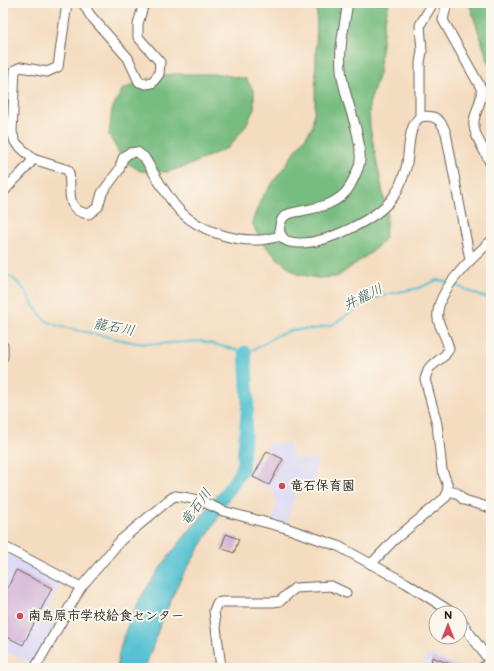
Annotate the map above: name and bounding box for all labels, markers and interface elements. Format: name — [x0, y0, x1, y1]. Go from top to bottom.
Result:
water label: 井龍川 — [340, 280, 386, 314]
water label: 龍石川 — [92, 315, 136, 339]
place label: 竜石保育園 — [290, 478, 355, 494]
marker: 竜石保育園 — [277, 481, 287, 491]
water label: 竜石川 — [177, 485, 215, 529]
north arrow — [428, 605, 468, 645]
place label: 南島原市学校給食センター — [28, 608, 184, 624]
text: N — [444, 609, 452, 622]
marker: 南島原市学校給食センター — [15, 611, 25, 621]

